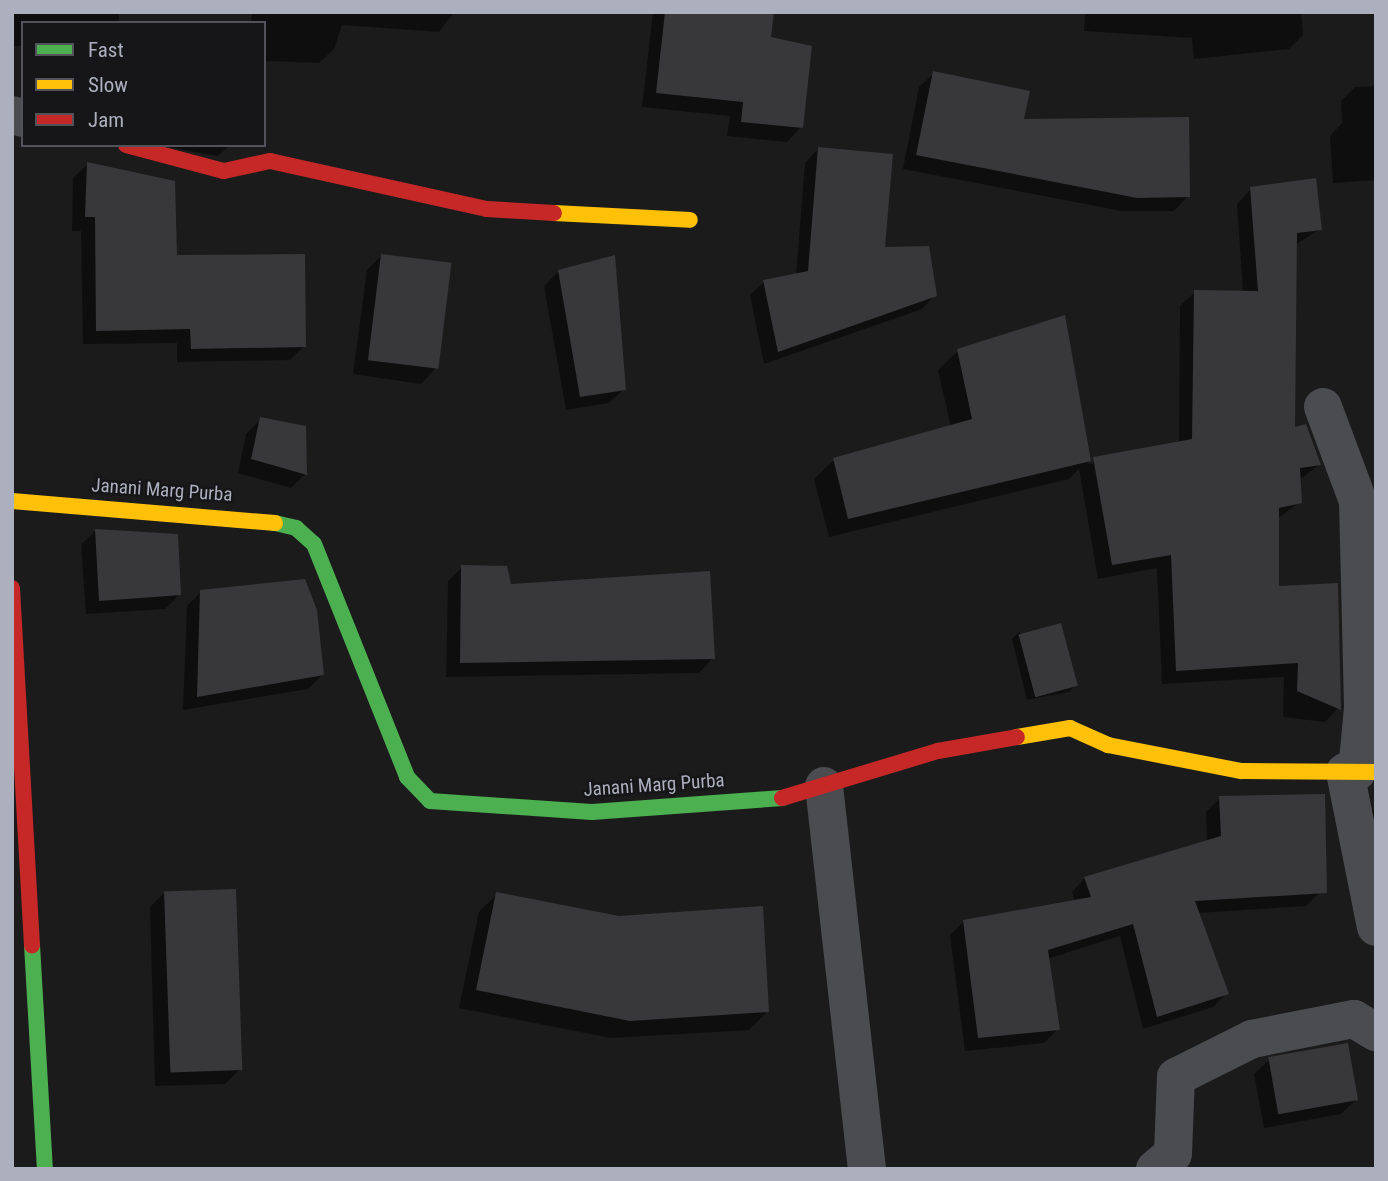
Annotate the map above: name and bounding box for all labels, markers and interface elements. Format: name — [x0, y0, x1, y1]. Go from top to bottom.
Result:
legend — [21, 21, 266, 147]
text: Fast — [88, 38, 124, 62]
text: Slow — [88, 73, 128, 97]
text: Jam — [88, 108, 124, 132]
street label: Janani Marg Purba — [91, 474, 233, 506]
street label: Janani Marg Purba — [583, 769, 725, 801]

